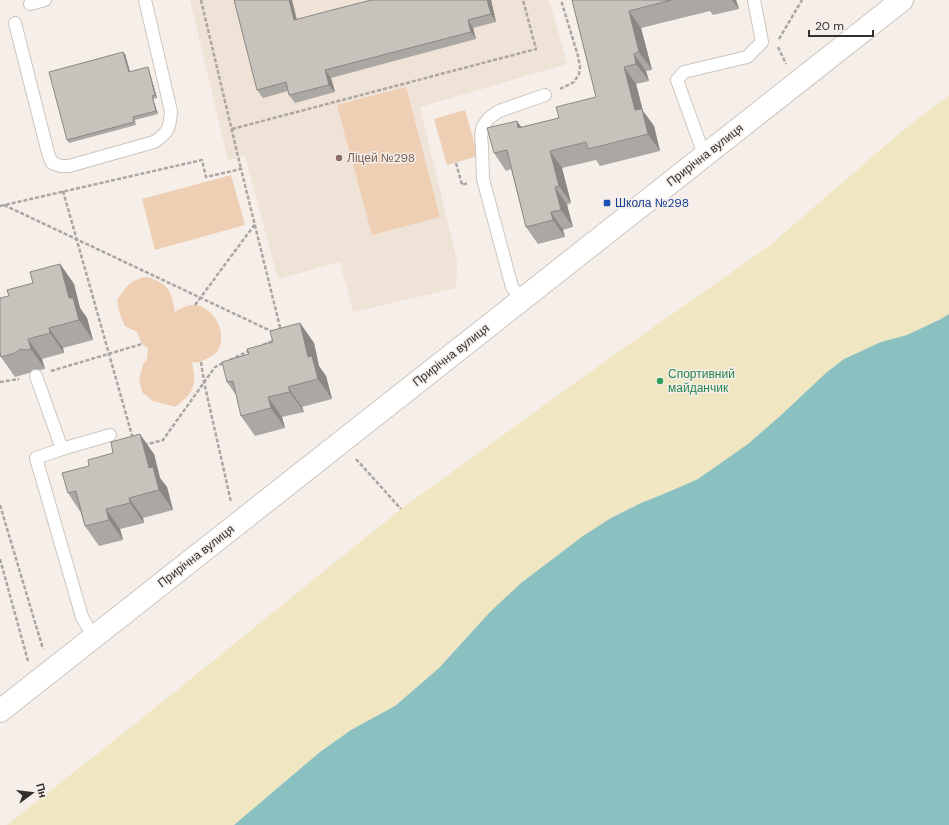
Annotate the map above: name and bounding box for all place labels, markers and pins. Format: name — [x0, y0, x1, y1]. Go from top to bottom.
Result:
place label: Ліцей №298 — [347, 150, 415, 166]
marker: Ліцей №298 — [334, 153, 344, 163]
place label: Школа №298 — [615, 195, 689, 211]
marker: Школа №298 — [602, 198, 612, 208]
place label: Спортивний майданчик — [668, 366, 735, 396]
marker: Спортивний майданчик — [655, 376, 665, 386]

